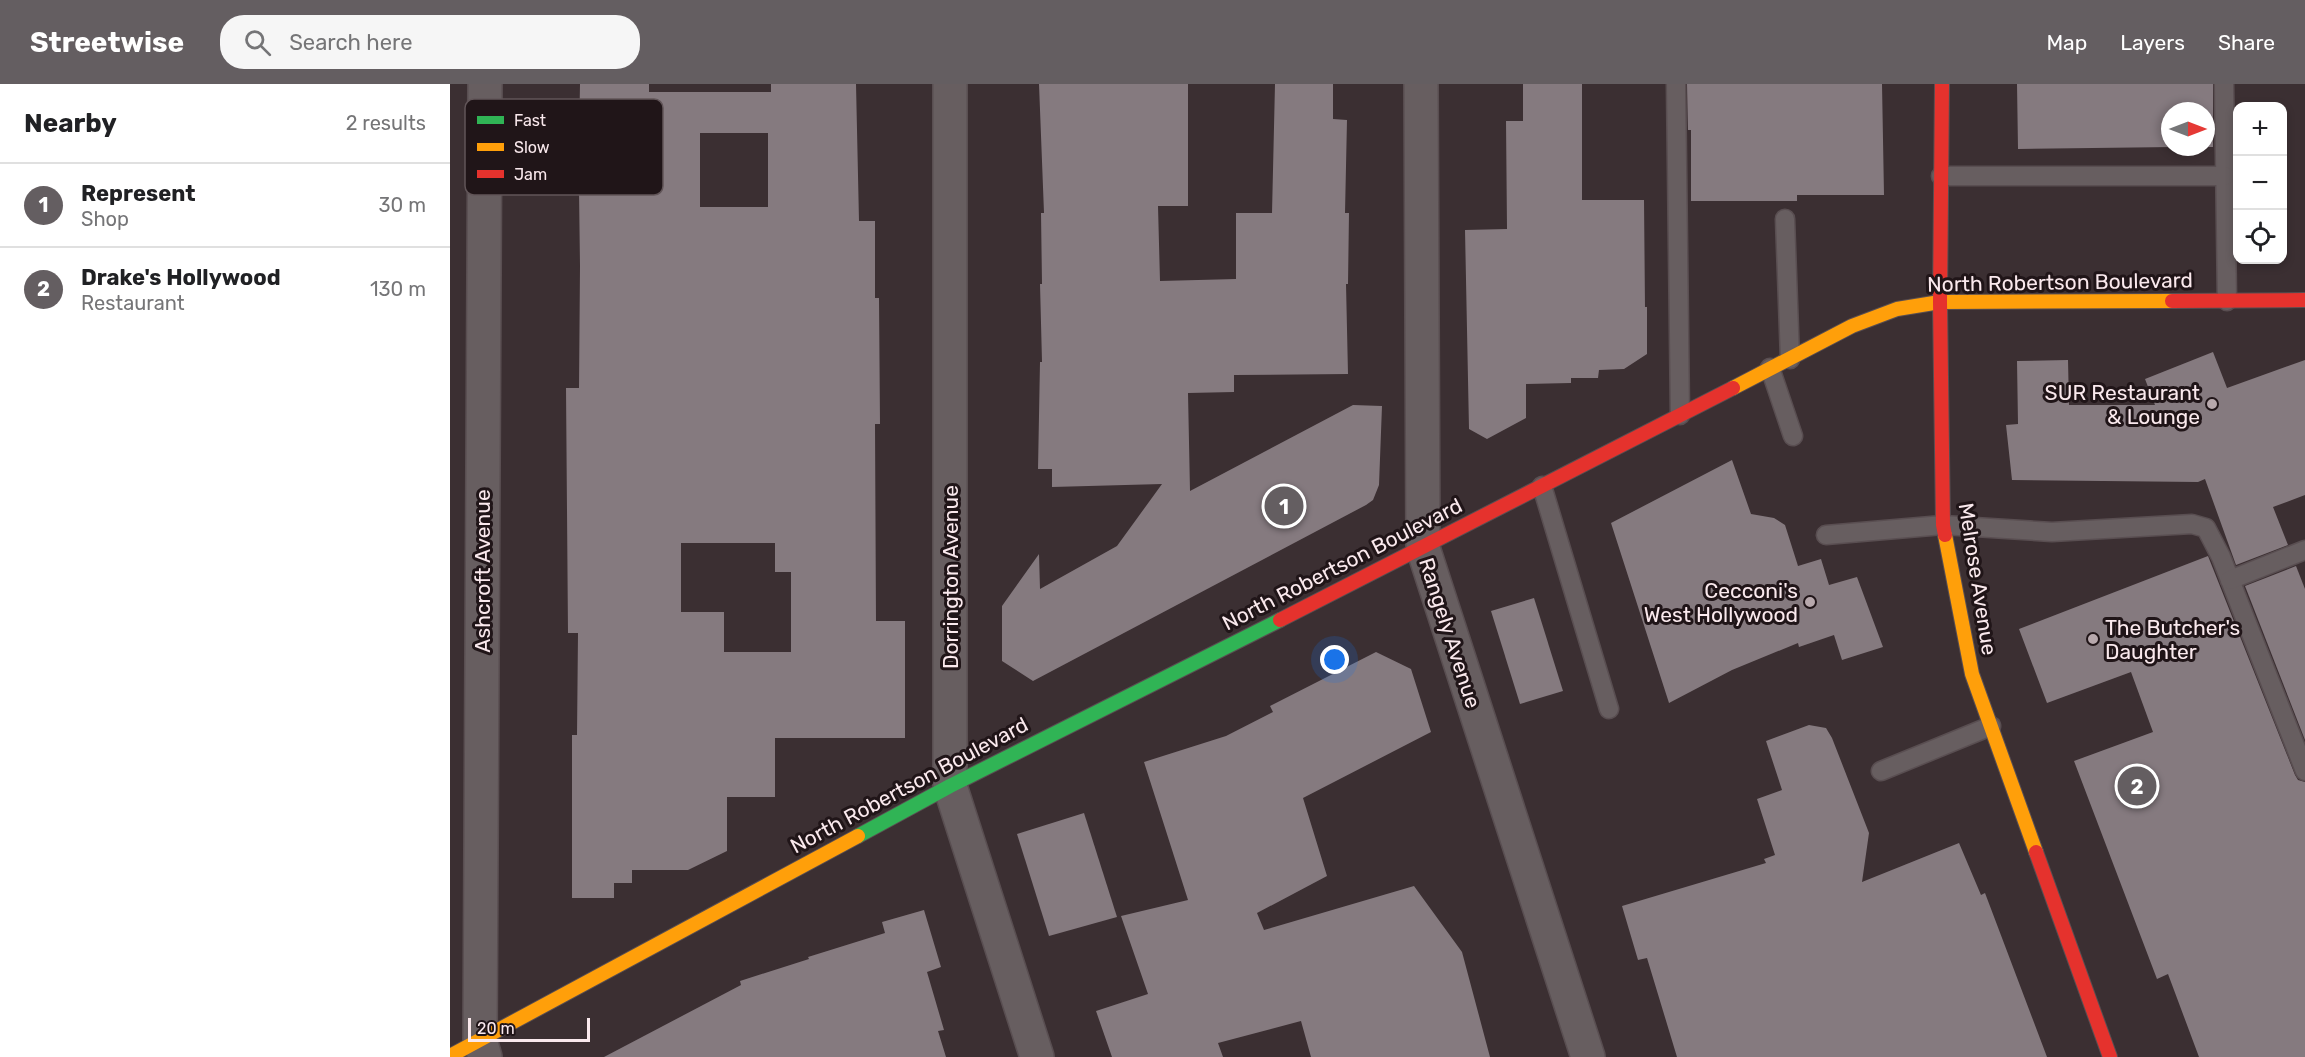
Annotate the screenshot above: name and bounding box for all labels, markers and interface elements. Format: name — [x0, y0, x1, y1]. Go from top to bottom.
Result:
search box — [220, 15, 640, 69]
text: Streetwise — [30, 26, 184, 59]
icon: search — [241, 26, 274, 59]
text: Search here — [289, 29, 413, 56]
text: Map — [2046, 30, 2087, 55]
text: Layers — [2120, 30, 2185, 55]
text: Share — [2218, 30, 2275, 55]
legend — [465, 99, 663, 195]
north arrow — [2161, 102, 2215, 156]
map controls — [2233, 102, 2287, 264]
button: + — [2233, 102, 2287, 156]
text: Nearby — [24, 108, 117, 139]
text: 2 results — [346, 111, 426, 135]
text: Fast — [514, 111, 546, 130]
text: Slow — [514, 138, 550, 157]
button: − — [2233, 156, 2287, 210]
text: Jam — [514, 165, 547, 184]
text: Represent — [81, 180, 196, 207]
text: 1 — [39, 193, 48, 217]
text: 30 m — [379, 193, 426, 217]
text: Shop — [81, 207, 129, 231]
button: locate — [2233, 210, 2287, 264]
text: Drake's Hollywood — [81, 264, 281, 291]
street label: North Robertson Boulevard — [1927, 267, 2193, 297]
text: 2 — [37, 277, 50, 301]
text: 130 m — [370, 277, 426, 301]
text: Restaurant — [81, 291, 185, 315]
place label: SUR Restaurant & Lounge — [2045, 380, 2200, 429]
marker: SUR Restaurant & Lounge — [2205, 397, 2219, 411]
pin: 1 — [1264, 484, 1304, 528]
street label: Dorrington Avenue — [938, 485, 963, 669]
street label: Ashcroft Avenue — [470, 489, 495, 653]
street label: North Robertson Boulevard — [1218, 493, 1466, 635]
street label: Melrose Avenue — [1954, 501, 2002, 657]
street label: Rangely Avenue — [1414, 555, 1486, 711]
place label: Cecconi's West Hollywood — [1644, 578, 1798, 627]
marker: Cecconi's West Hollywood — [1803, 595, 1817, 609]
place label: The Butcher's Daughter — [2105, 615, 2240, 664]
marker: The Butcher's Daughter — [2086, 632, 2100, 646]
your location — [1320, 645, 1349, 674]
street label: North Robertson Boulevard — [786, 712, 1032, 858]
pin: 2 — [2118, 764, 2156, 808]
scale bar — [468, 1015, 590, 1042]
text: 20 m — [477, 1019, 515, 1038]

